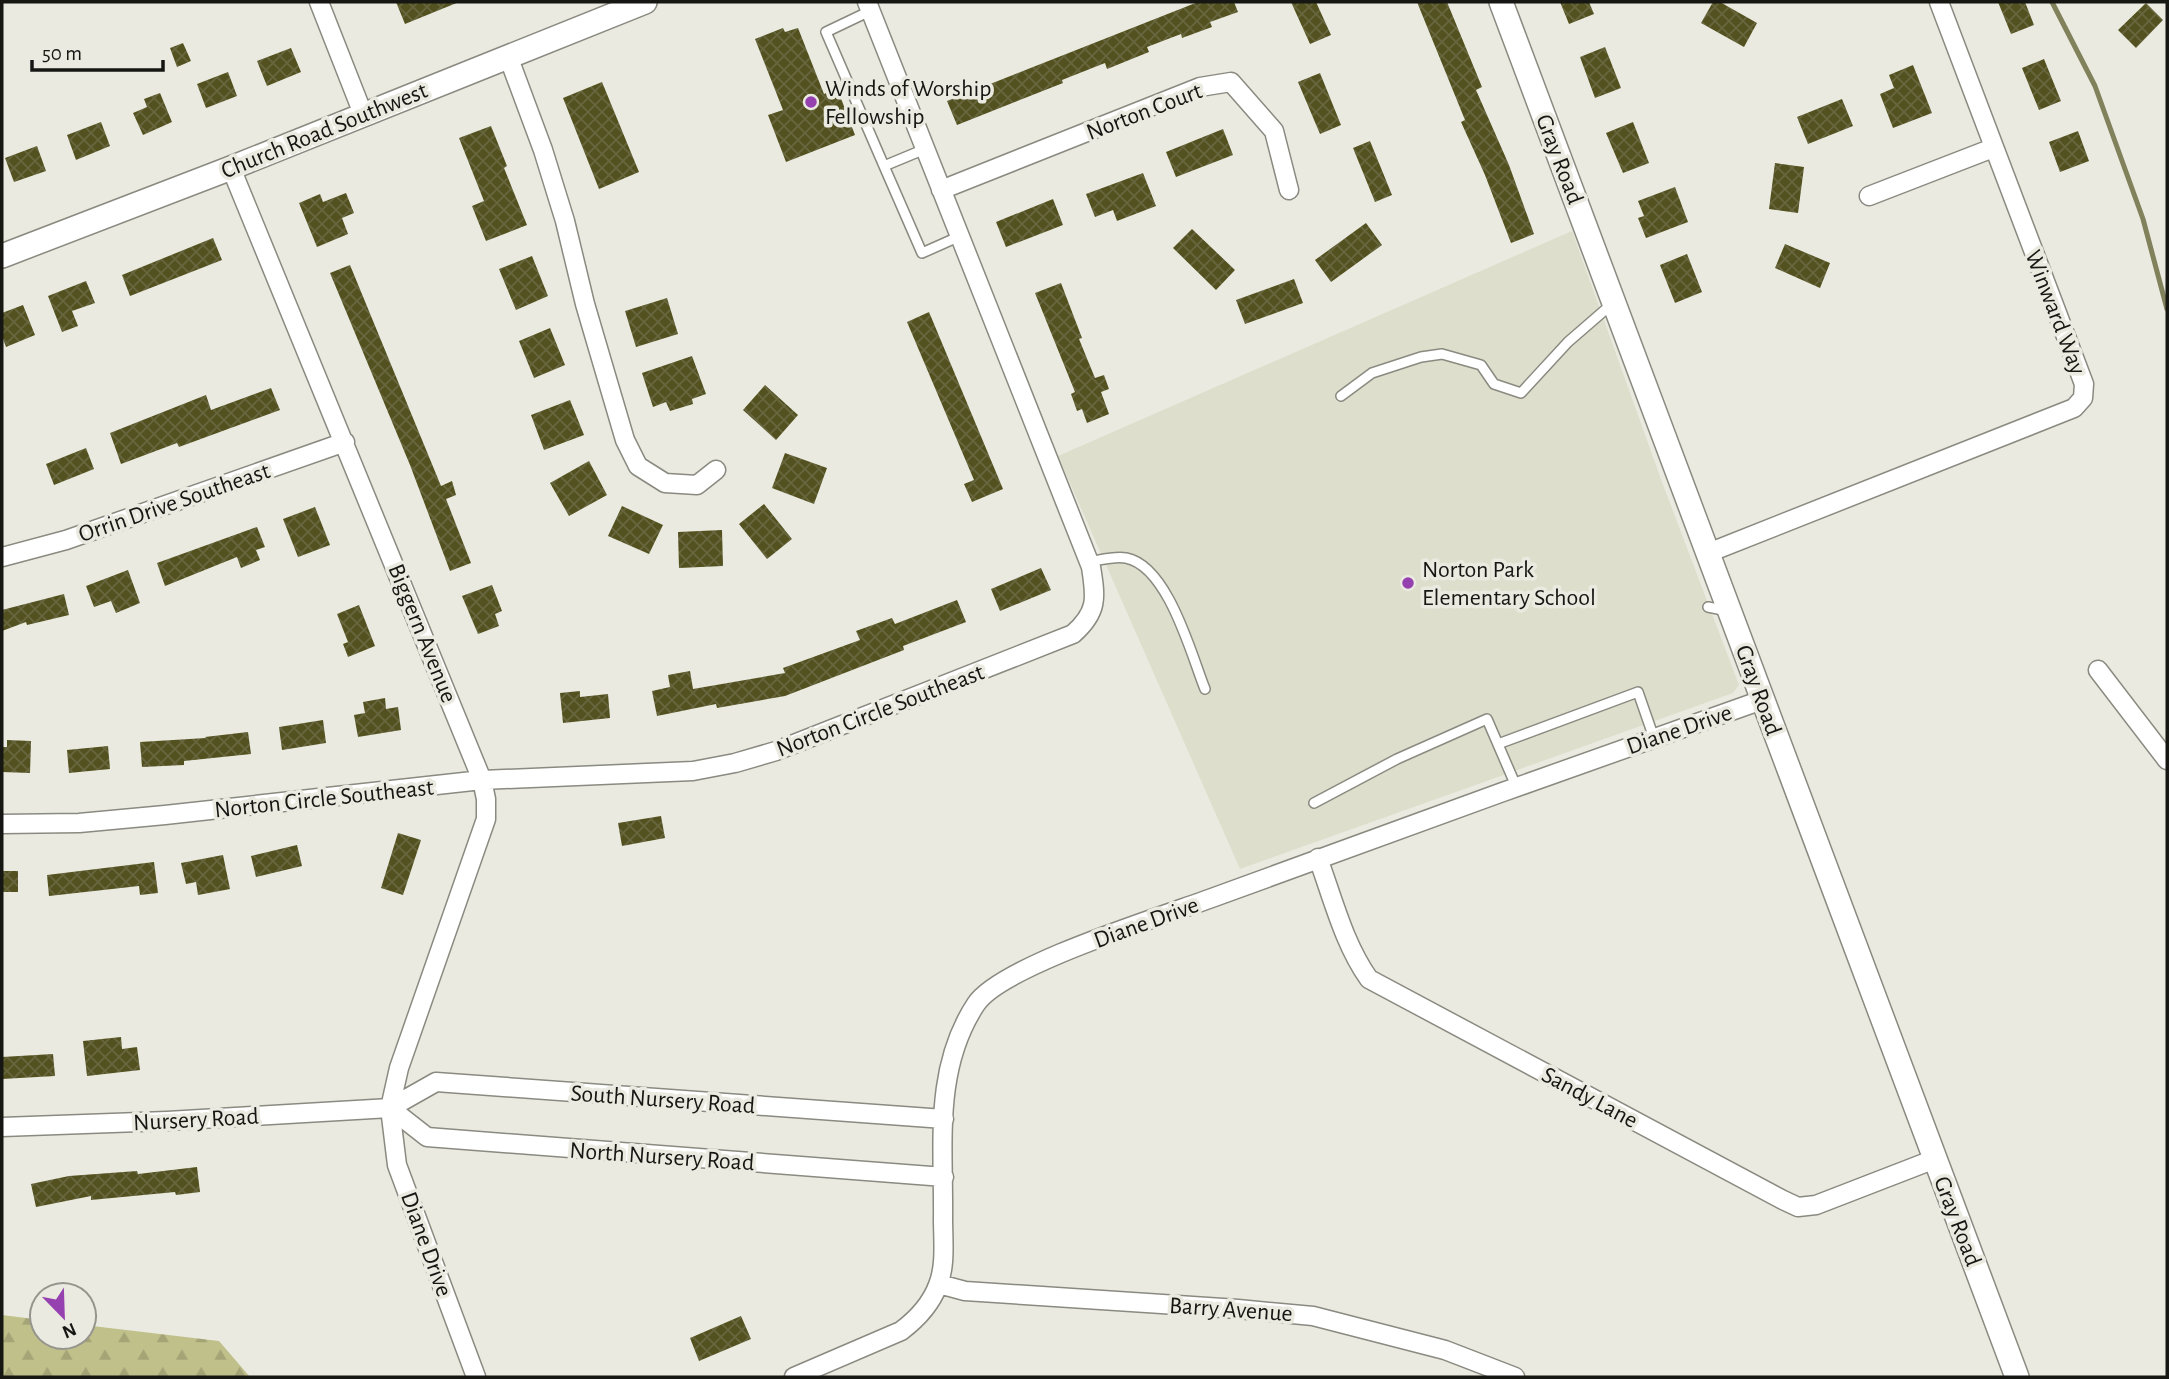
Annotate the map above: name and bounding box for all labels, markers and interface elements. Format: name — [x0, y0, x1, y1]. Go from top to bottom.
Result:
scale bar — [32, 28, 163, 72]
text: 50 m — [42, 43, 82, 64]
place label: Winds of Worship Fellowship — [825, 77, 992, 129]
street label: Church Road Southwest — [218, 78, 431, 183]
street label: Norton Court — [1083, 79, 1206, 145]
marker: Winds of Worship Fellowship — [803, 94, 819, 110]
street label: Gray Road — [1531, 111, 1587, 208]
street label: Winward Way — [2020, 247, 2090, 378]
street label: Orrin Drive Southeast — [76, 459, 273, 547]
place label: Norton Park Elementary School — [1422, 558, 1596, 610]
street label: Biggern Avenue — [383, 561, 461, 706]
marker: Norton Park Elementary School — [1400, 575, 1416, 591]
street label: Gray Road — [1731, 642, 1785, 739]
street label: Norton Circle Southeast — [773, 660, 988, 762]
street label: Diane Drive — [1624, 701, 1735, 759]
street label: Norton Circle Southeast — [213, 776, 435, 822]
street label: Diane Drive — [1091, 893, 1202, 953]
street label: Sandy Lane — [1538, 1063, 1642, 1133]
street label: South Nursery Road — [570, 1082, 756, 1118]
street label: Nursery Road — [133, 1105, 260, 1135]
street label: North Nursery Road — [569, 1139, 755, 1175]
street label: Gray Road — [1929, 1173, 1985, 1270]
street label: Diane Drive — [396, 1189, 456, 1300]
north arrow — [28, 1281, 98, 1351]
street label: Barry Avenue — [1168, 1294, 1293, 1326]
text: N — [59, 1319, 79, 1342]

